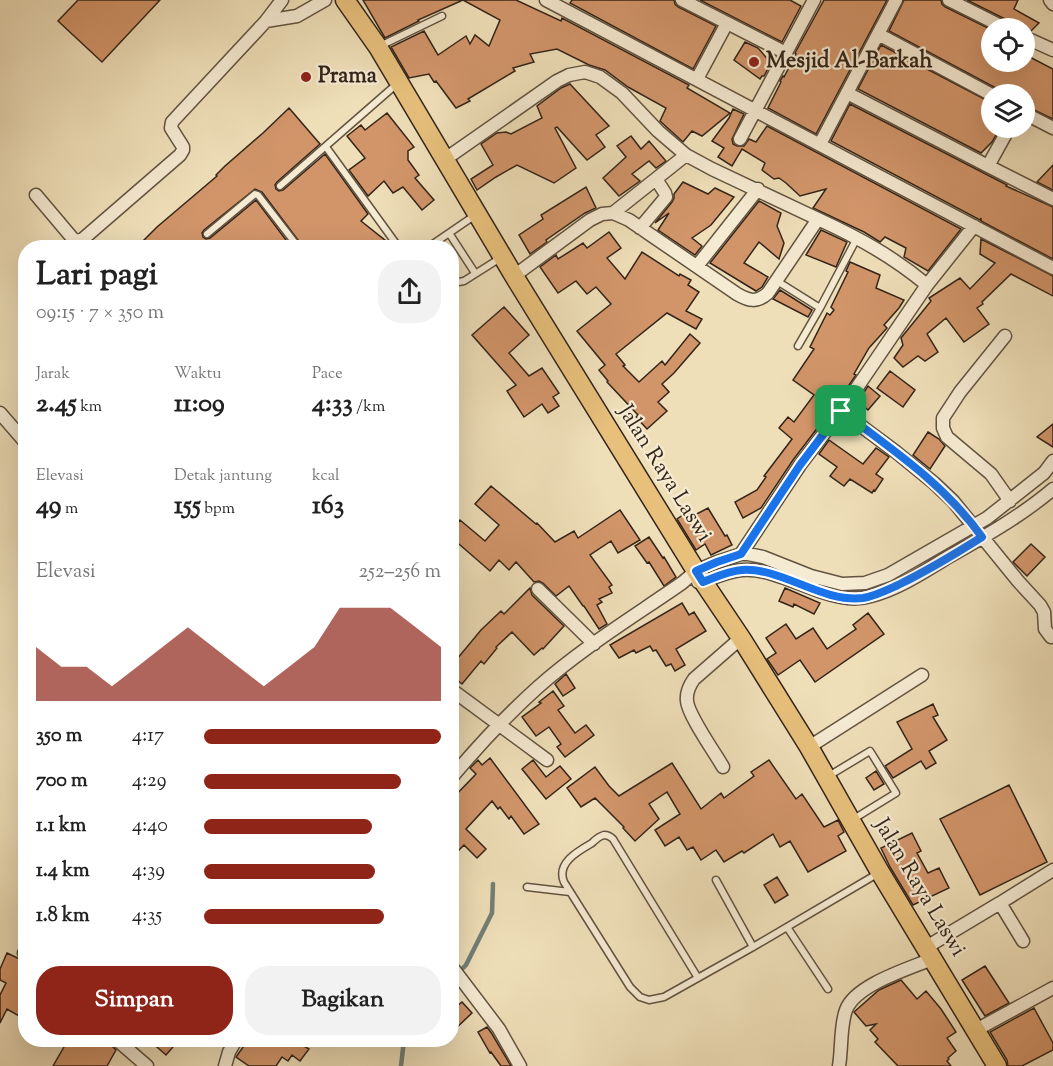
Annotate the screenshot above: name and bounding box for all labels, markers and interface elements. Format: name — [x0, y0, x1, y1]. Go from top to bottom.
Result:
map controls — [981, 18, 1035, 138]
button: locate — [981, 18, 1035, 72]
place label: Mesjid Al-Barkah — [766, 46, 932, 78]
marker: Mesjid Al-Barkah — [747, 55, 761, 69]
place label: Prama — [318, 61, 378, 93]
marker: Prama — [299, 70, 313, 84]
button: layers — [981, 84, 1035, 138]
text: Lari pagi — [36, 252, 158, 300]
button: share — [378, 260, 441, 323]
text: 09:15 · 7 × 350 m — [36, 299, 164, 328]
text: Jarak — [36, 363, 70, 386]
text: Waktu — [174, 363, 221, 386]
text: Pace — [312, 363, 343, 386]
pin — [815, 385, 866, 436]
text: 2.45 — [36, 386, 77, 423]
text: 11:09 — [174, 386, 225, 423]
text: 4:33 — [312, 386, 353, 423]
icon: arrive — [824, 394, 857, 427]
text: km — [77, 396, 102, 419]
text: /km — [353, 396, 385, 419]
street label: Jalan Raya Laswi — [608, 398, 719, 549]
text: Elevasi — [36, 465, 84, 488]
text: Detak jantung — [174, 465, 272, 488]
text: kcal — [312, 465, 340, 488]
text: 49 — [36, 488, 62, 525]
text: 155 — [174, 488, 201, 525]
text: 163 — [312, 488, 344, 525]
text: m — [62, 498, 78, 521]
text: bpm — [201, 498, 235, 521]
text: Elevasi — [36, 558, 96, 587]
text: 252–256 m — [359, 558, 441, 587]
text: 350 m — [36, 722, 82, 751]
text: 4:17 — [132, 722, 164, 751]
text: 700 m — [36, 767, 88, 796]
text: 4:29 — [132, 767, 166, 796]
text: 1.1 km — [36, 812, 86, 841]
text: 4:40 — [132, 812, 168, 841]
street label: Jalan Raya Laswi — [864, 812, 973, 963]
text: 1.4 km — [36, 857, 90, 886]
text: 4:39 — [132, 857, 165, 886]
text: 1.8 km — [36, 902, 90, 931]
text: 4:35 — [132, 902, 162, 931]
button: Simpan — [36, 966, 233, 1035]
button: Bagikan — [245, 966, 441, 1035]

